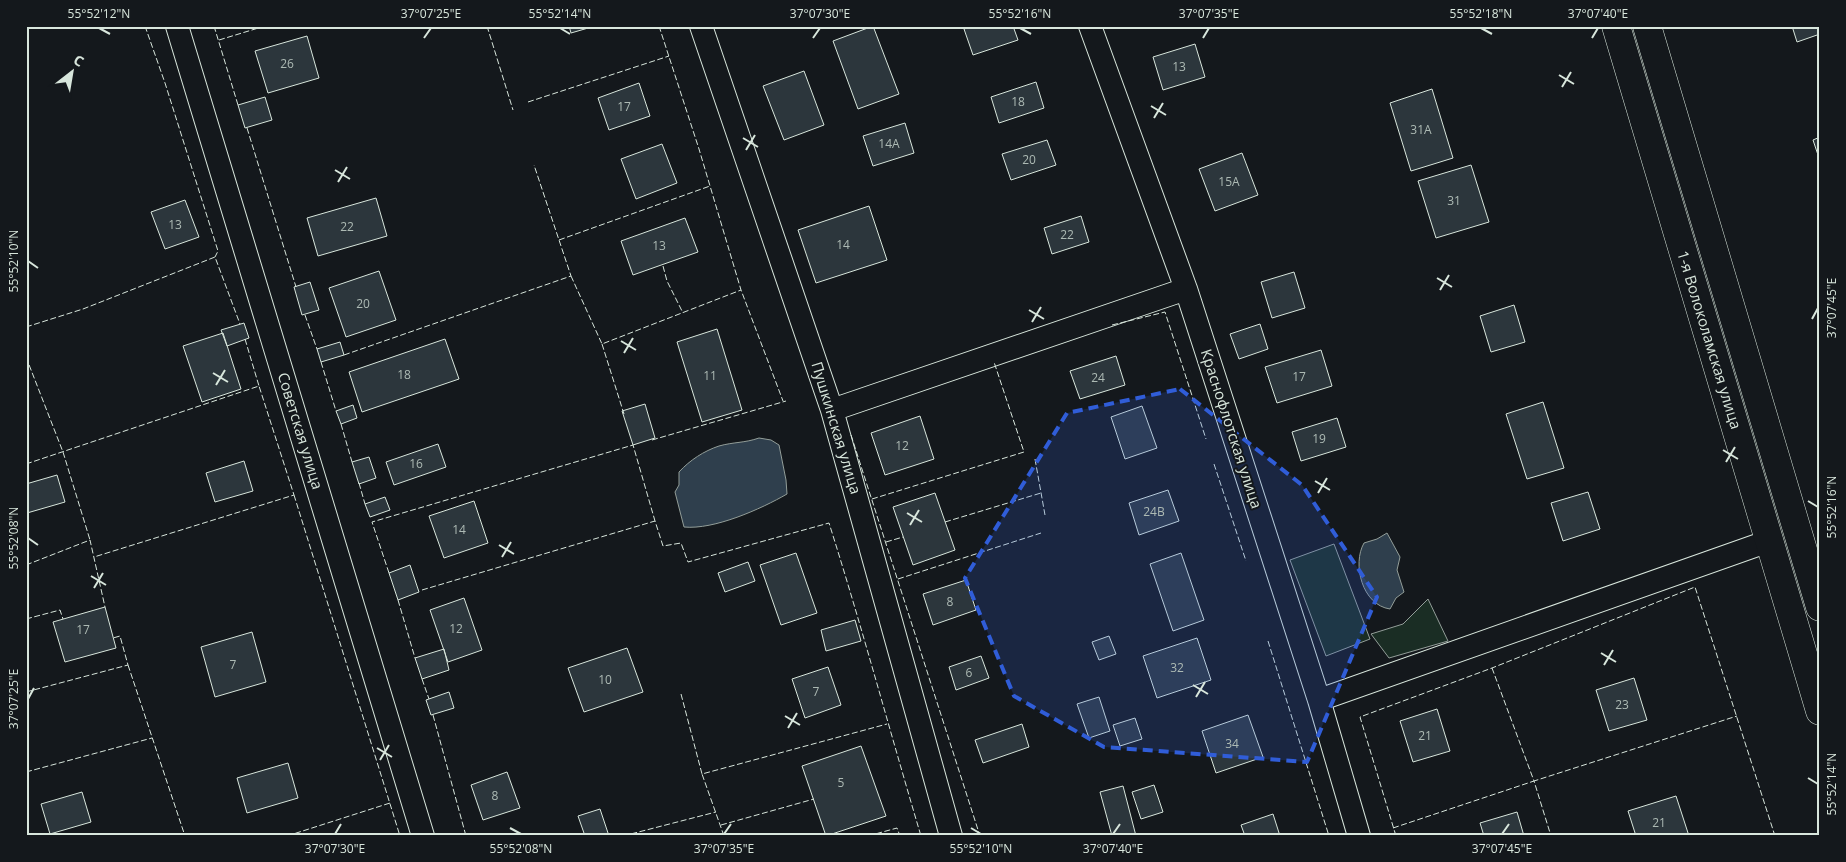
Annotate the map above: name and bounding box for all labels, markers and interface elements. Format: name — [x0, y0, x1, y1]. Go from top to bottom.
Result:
text: 55°52'12"N — [68, 5, 130, 22]
text: 37°07'25"E — [401, 5, 461, 22]
text: 55°52'14"N — [529, 5, 591, 22]
text: 37°07'30"E — [790, 5, 850, 22]
text: 55°52'16"N — [989, 5, 1051, 22]
text: 37°07'35"E — [1179, 5, 1239, 22]
text: 55°52'18"N — [1450, 5, 1512, 22]
text: 37°07'40"E — [1568, 5, 1628, 22]
north arrow — [48, 48, 98, 98]
text: С — [70, 50, 88, 71]
house number: 26 — [280, 55, 294, 72]
house number: 13 — [1172, 58, 1186, 75]
house number: 18 — [1011, 93, 1025, 110]
house number: 17 — [617, 98, 631, 115]
house number: 31А — [1410, 121, 1432, 138]
house number: 14А — [878, 135, 900, 152]
house number: 20 — [1022, 151, 1036, 168]
house number: 15А — [1218, 173, 1240, 190]
house number: 31 — [1447, 192, 1461, 209]
house number: 13 — [168, 216, 182, 233]
house number: 22 — [340, 218, 354, 235]
house number: 22 — [1060, 226, 1074, 243]
text: 55°52'10"N — [5, 230, 22, 292]
house number: 14 — [836, 236, 850, 253]
house number: 13 — [652, 237, 666, 254]
street label: 1-я Волоколамская улица — [1673, 248, 1747, 431]
text: 37°07'45"E — [1823, 278, 1840, 338]
house number: 20 — [356, 295, 370, 312]
street label: Краснофлотская улица — [1197, 346, 1267, 511]
street label: Пушкинская улица — [807, 359, 867, 496]
house number: 18 — [397, 366, 411, 383]
house number: 11 — [703, 367, 717, 384]
house number: 17 — [1292, 368, 1306, 385]
house number: 24 — [1091, 369, 1105, 386]
street label: Советская улица — [274, 370, 328, 492]
house number: 19 — [1312, 430, 1326, 447]
house number: 12 — [895, 437, 909, 454]
house number: 16 — [409, 455, 423, 472]
text: 55°52'16"N — [1823, 476, 1840, 538]
house number: 24В — [1143, 503, 1165, 520]
text: 55°52'08"N — [5, 507, 22, 569]
house number: 14 — [452, 521, 466, 538]
house number: 8 — [947, 593, 954, 610]
house number: 12 — [449, 620, 463, 637]
house number: 17 — [76, 621, 90, 638]
house number: 7 — [230, 656, 237, 673]
house number: 32 — [1170, 659, 1184, 676]
house number: 6 — [966, 664, 973, 681]
text: 37°07'25"E — [5, 669, 22, 729]
house number: 10 — [598, 671, 612, 688]
house number: 7 — [813, 683, 820, 700]
house number: 23 — [1615, 696, 1629, 713]
house number: 21 — [1418, 727, 1432, 744]
house number: 34 — [1225, 735, 1239, 752]
text: 55°52'14"N — [1823, 753, 1840, 815]
house number: 5 — [838, 774, 845, 791]
house number: 8 — [492, 787, 499, 804]
house number: 21 — [1652, 814, 1666, 831]
text: 37°07'30"E — [305, 840, 365, 857]
text: 55°52'08"N — [490, 840, 552, 857]
text: 37°07'35"E — [694, 840, 754, 857]
text: 55°52'10"N — [950, 840, 1012, 857]
text: 37°07'40"E — [1083, 840, 1143, 857]
text: 37°07'45"E — [1472, 840, 1532, 857]

